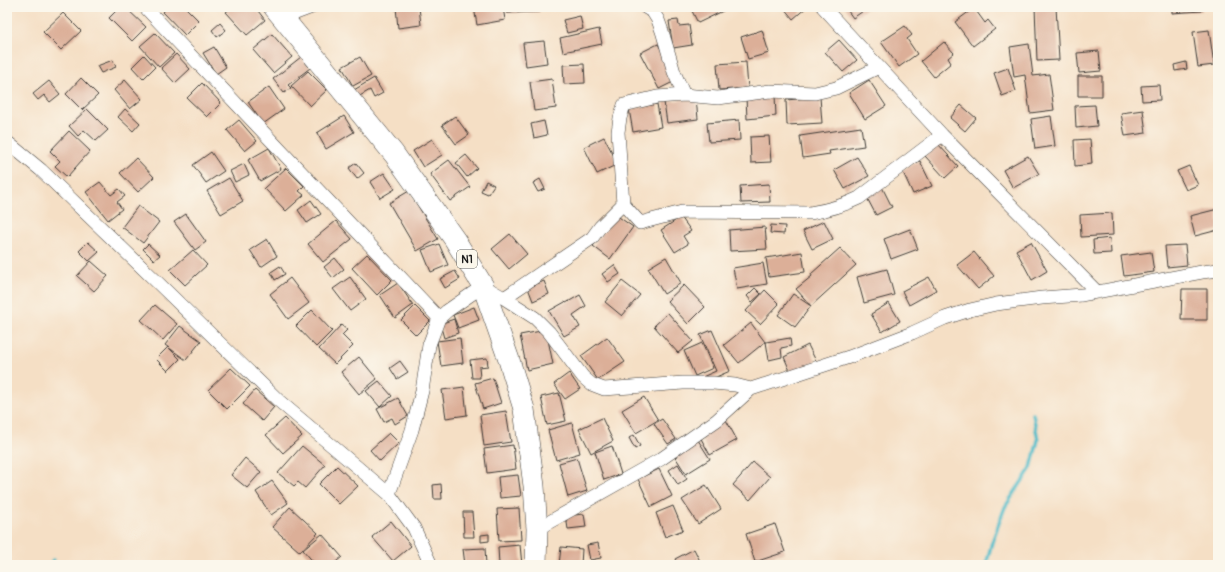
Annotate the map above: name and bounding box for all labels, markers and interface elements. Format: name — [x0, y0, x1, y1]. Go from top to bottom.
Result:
road number: N1 — [457, 250, 477, 268]

